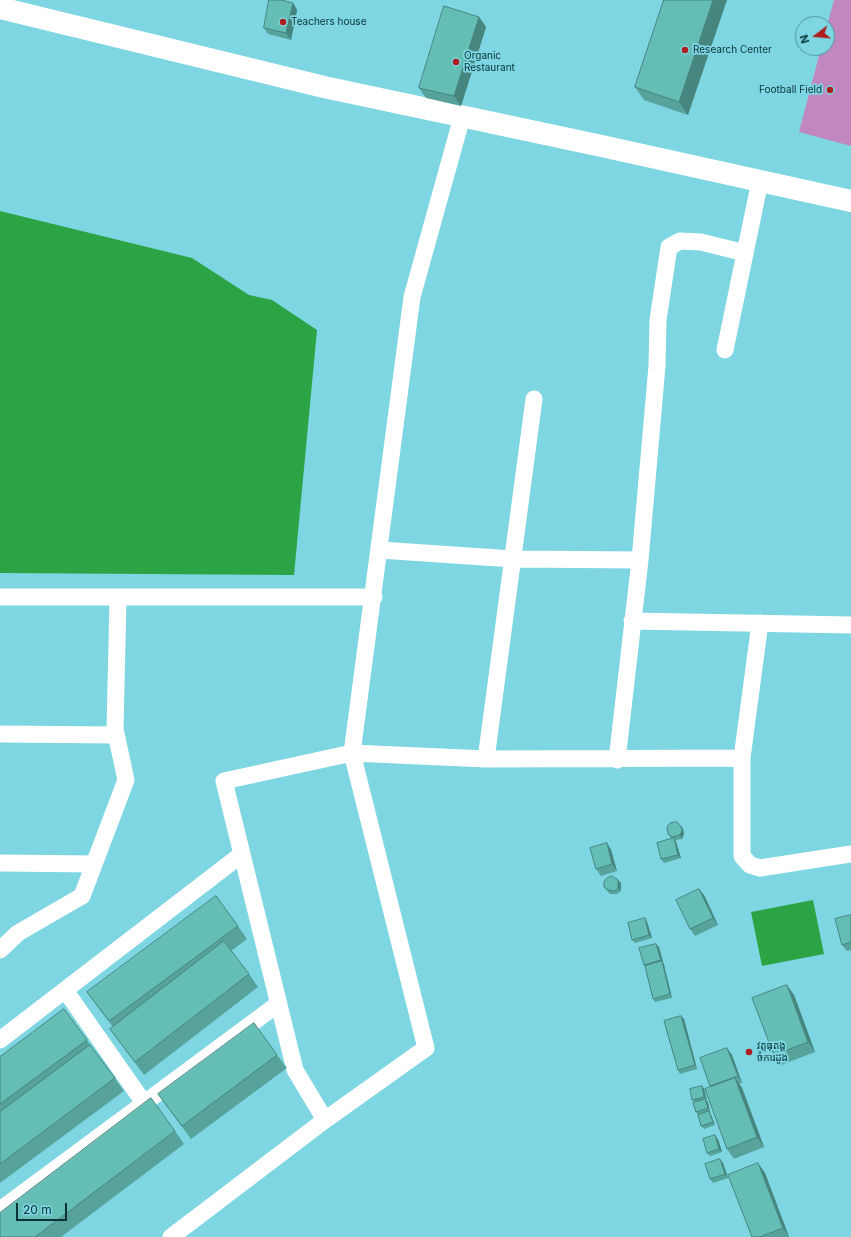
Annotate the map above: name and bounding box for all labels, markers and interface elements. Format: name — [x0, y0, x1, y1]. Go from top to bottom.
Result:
place label: Teachers house — [291, 16, 366, 28]
north arrow — [795, 16, 835, 56]
marker: Teachers house — [278, 17, 288, 27]
text: N — [797, 33, 812, 45]
place label: Research Center — [693, 44, 772, 56]
marker: Research Center — [680, 45, 690, 55]
place label: Organic Restaurant — [464, 50, 515, 74]
marker: Organic Restaurant — [451, 57, 461, 67]
place label: Football Field — [759, 84, 822, 96]
marker: Football Field — [825, 85, 835, 95]
place label: វត្តធុតង្គ ចំការដូង — [757, 1040, 788, 1064]
marker: វត្តធុតង្គ ចំការដូង — [744, 1047, 754, 1057]
scale bar — [18, 1195, 69, 1221]
text: 20 m — [23, 1202, 52, 1217]

